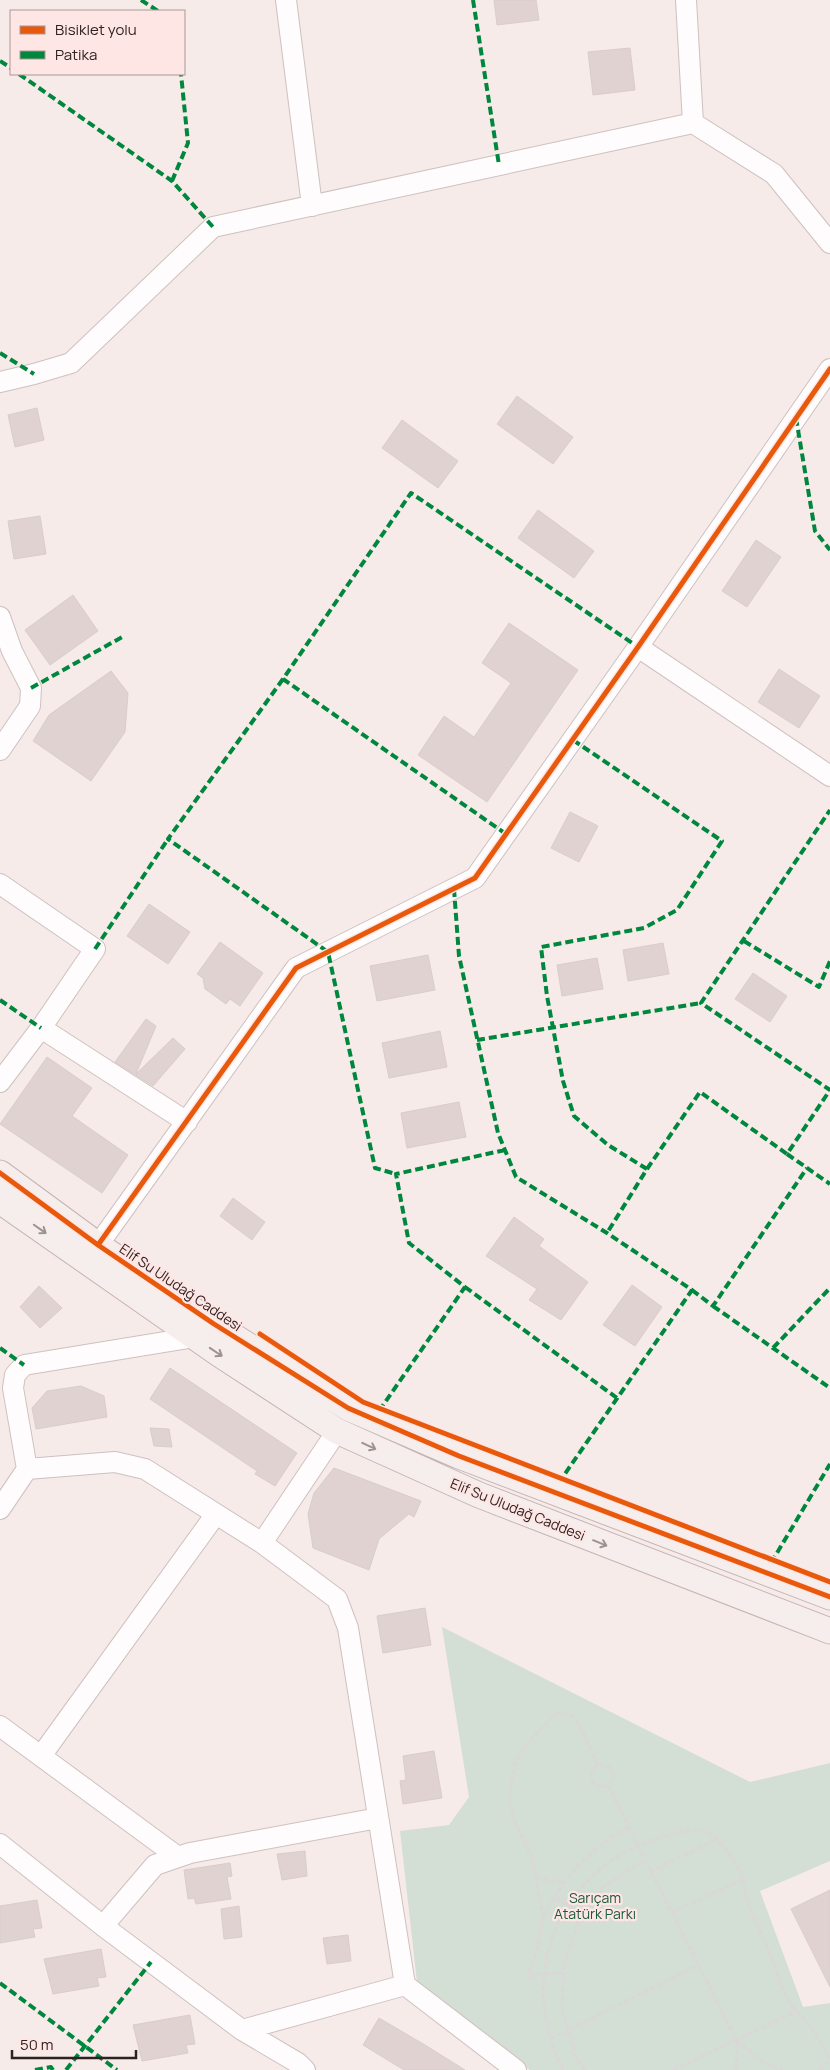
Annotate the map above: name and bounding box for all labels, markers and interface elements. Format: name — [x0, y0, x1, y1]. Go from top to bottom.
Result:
legend — [10, 10, 185, 75]
text: Bisiklet yolu — [55, 19, 137, 40]
text: Patika — [55, 44, 97, 65]
one-way arrow — [33, 1224, 47, 1234]
street label: Elif Su Uludağ Caddesi — [116, 1239, 246, 1335]
one-way arrow — [209, 1347, 223, 1357]
one-way arrow — [361, 1442, 376, 1452]
street label: Elif Su Uludağ Caddesi — [448, 1473, 588, 1545]
one-way arrow — [592, 1538, 607, 1548]
park label: Sarıçam Atatürk Parkı — [554, 1888, 636, 1923]
scale bar — [12, 2028, 136, 2060]
text: 50 m — [20, 2034, 54, 2055]

